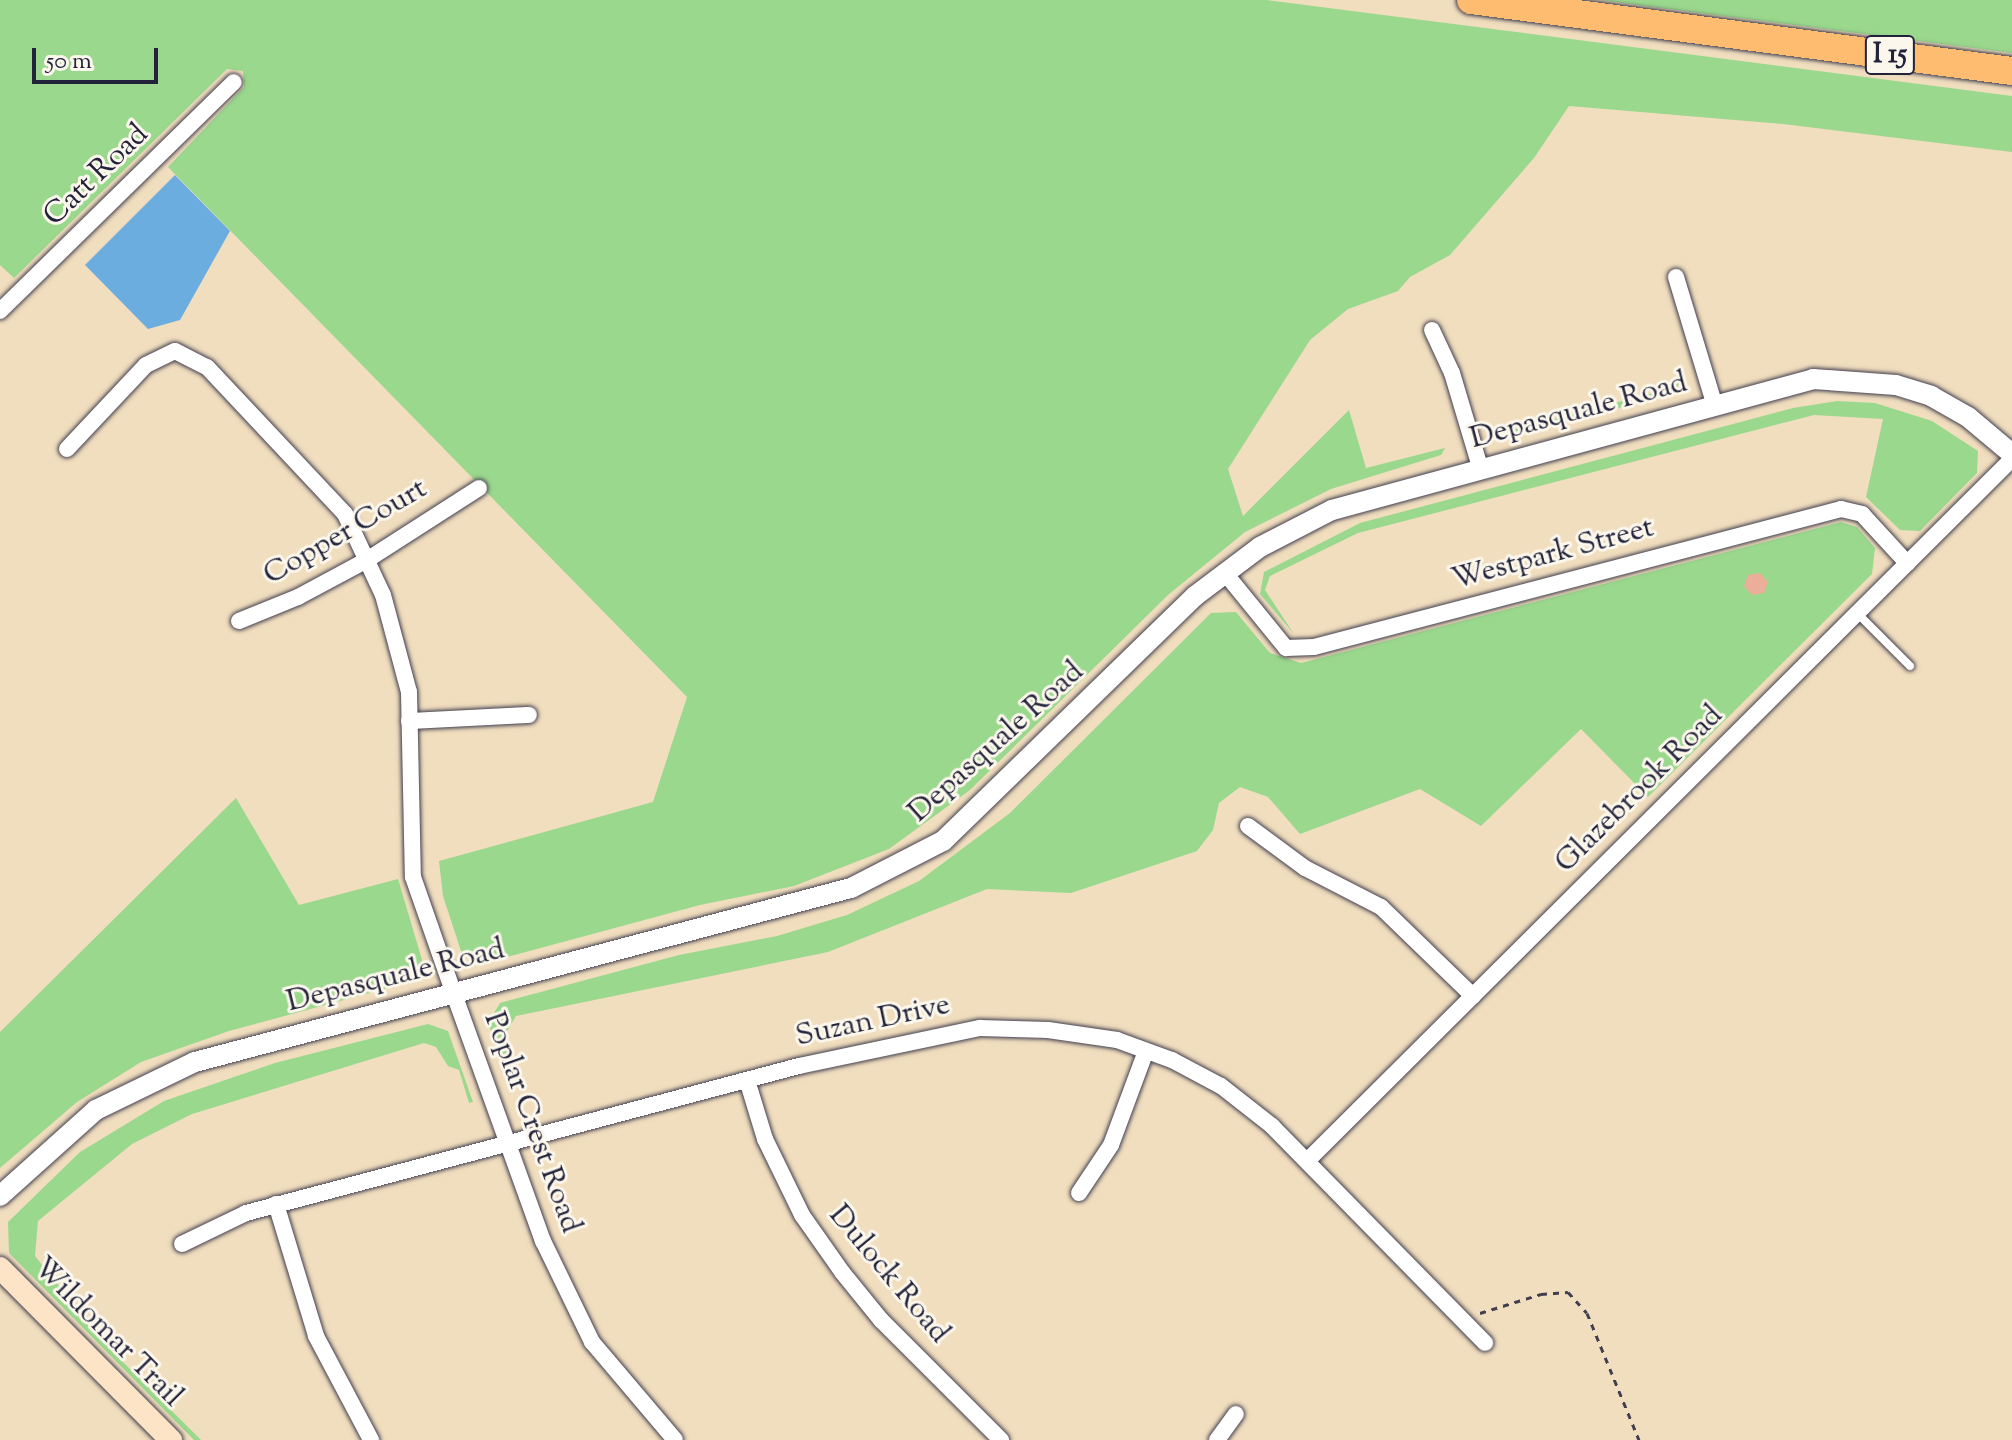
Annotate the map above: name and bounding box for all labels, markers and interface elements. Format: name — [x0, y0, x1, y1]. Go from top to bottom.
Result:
road number: I 15 — [1864, 31, 1916, 79]
scale bar — [36, 32, 162, 82]
text: 50 m — [46, 45, 92, 79]
street label: Catt Road — [37, 117, 157, 235]
street label: Depasquale Road — [1467, 366, 1691, 458]
street label: Copper Court — [258, 472, 434, 594]
street label: Westpark Street — [1448, 511, 1658, 599]
street label: Depasquale Road — [902, 655, 1092, 831]
street label: Glazebrook Road — [1549, 699, 1731, 881]
street label: Depasquale Road — [283, 933, 509, 1021]
street label: Suzan Drive — [793, 988, 953, 1056]
street label: Poplar Crest Road — [474, 1008, 588, 1238]
street label: Dulock Road — [820, 1199, 956, 1351]
street label: Wildomar Trail — [24, 1250, 190, 1416]

